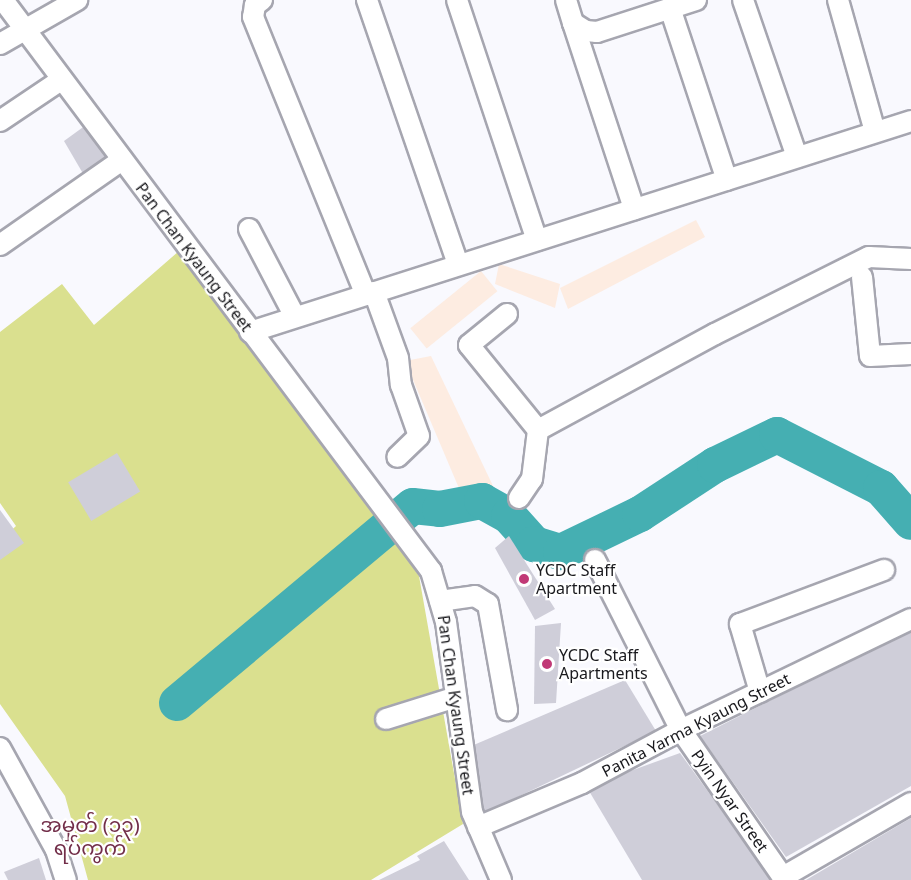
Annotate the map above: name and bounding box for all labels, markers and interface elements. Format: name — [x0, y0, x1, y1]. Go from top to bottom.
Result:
street label: Pan Chan Kyaung Street — [132, 179, 256, 335]
place label: YCDC Staff Apartment — [536, 560, 617, 598]
marker: YCDC Staff Apartment — [517, 572, 531, 586]
street label: Pan Chan Kyaung Street — [434, 614, 478, 796]
place label: YCDC Staff Apartments — [559, 645, 648, 683]
marker: YCDC Staff Apartments — [540, 657, 554, 671]
street label: Panita Yarma Kyaung Street — [599, 669, 793, 781]
street label: Pyin Nyar Street — [688, 746, 772, 856]
district label: အမှတ် (၁၃) ရပ်ကွက် — [40, 812, 140, 859]

